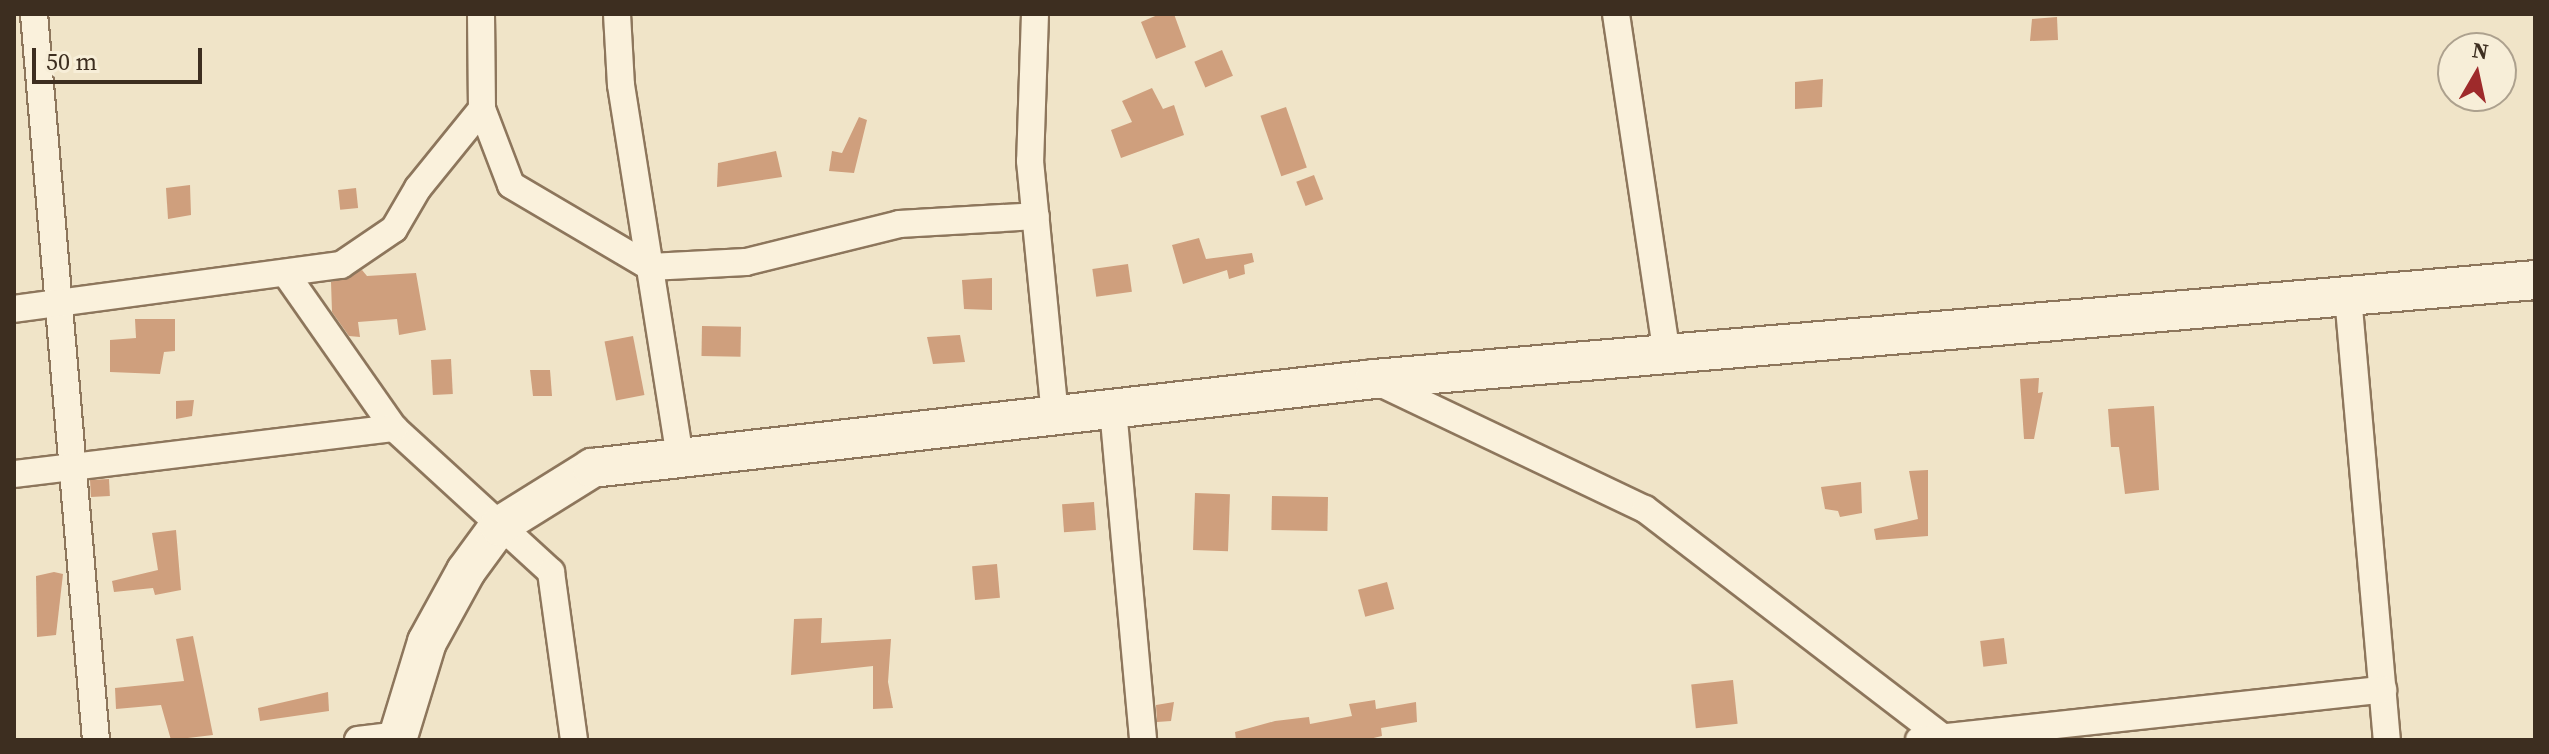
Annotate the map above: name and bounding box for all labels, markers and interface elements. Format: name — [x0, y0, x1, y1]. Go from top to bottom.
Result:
scale bar — [36, 32, 206, 82]
north arrow — [2437, 32, 2517, 112]
text: N — [2470, 34, 2491, 66]
text: 50 m — [46, 45, 97, 78]

